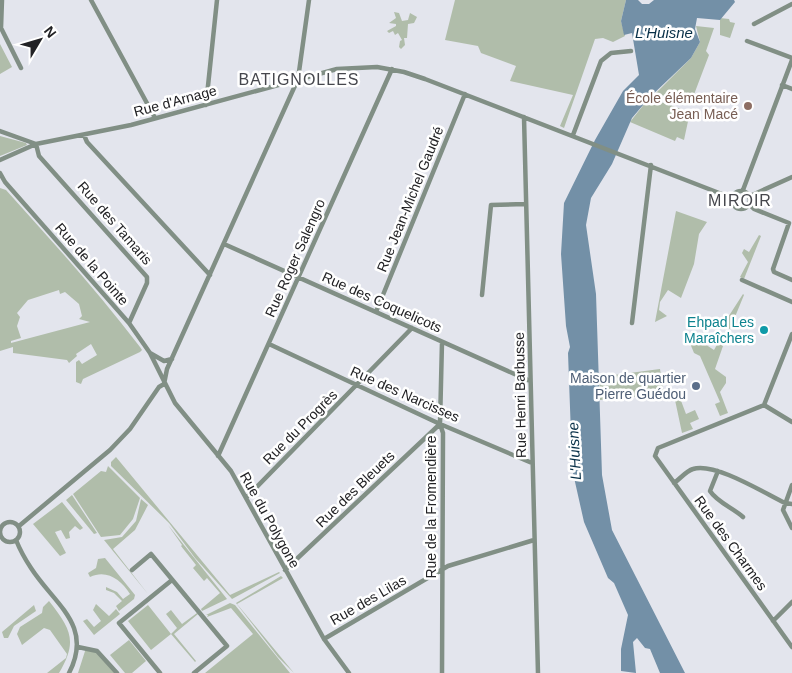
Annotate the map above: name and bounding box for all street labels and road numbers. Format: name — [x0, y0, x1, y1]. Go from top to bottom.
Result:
street label: Rue d'Arnage — [132, 82, 218, 120]
street label: Rue Jean-Michel Gaudré — [373, 124, 447, 274]
street label: Rue des Tamaris — [75, 178, 155, 268]
street label: Rue Roger Salengro — [262, 196, 328, 320]
street label: Rue de la Pointe — [52, 220, 132, 308]
street label: Rue des Coquelicots — [320, 268, 444, 336]
street label: Rue Henri Barbusse — [511, 332, 529, 458]
street label: Rue des Narcisses — [348, 363, 462, 425]
street label: Rue du Progrès — [260, 387, 340, 467]
street label: Rue de la Fromendière — [423, 435, 439, 579]
street label: Rue des Bleuets — [312, 448, 398, 530]
street label: Rue du Polygone — [237, 469, 303, 571]
street label: Rue des Charmes — [691, 493, 771, 593]
street label: Rue des Lilas — [327, 572, 409, 628]

